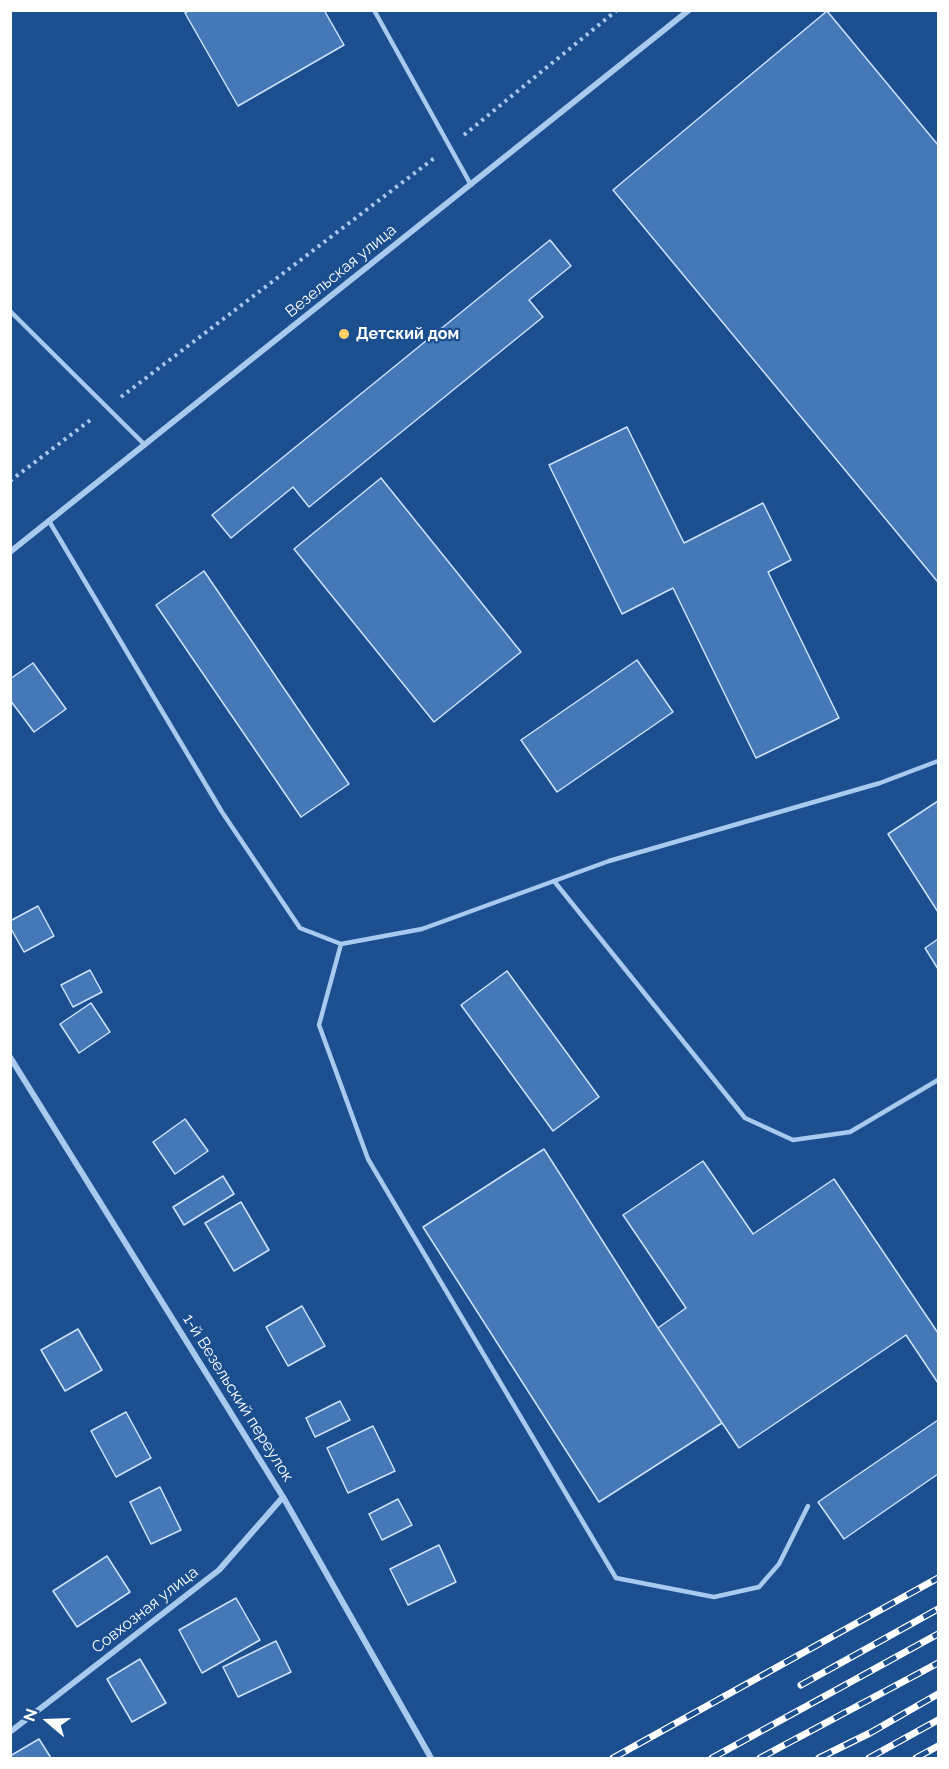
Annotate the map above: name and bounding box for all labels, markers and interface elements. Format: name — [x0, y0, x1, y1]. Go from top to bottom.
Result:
street label: Везельская улица — [282, 220, 400, 322]
place label: Детский дом — [356, 324, 459, 344]
marker: Детский дом — [337, 327, 351, 341]
street label: 1-й Везельский переулок — [178, 1311, 298, 1485]
street label: Совхозная улица — [88, 1563, 202, 1657]
north arrow — [18, 1691, 78, 1751]
text: N — [20, 1706, 41, 1724]

